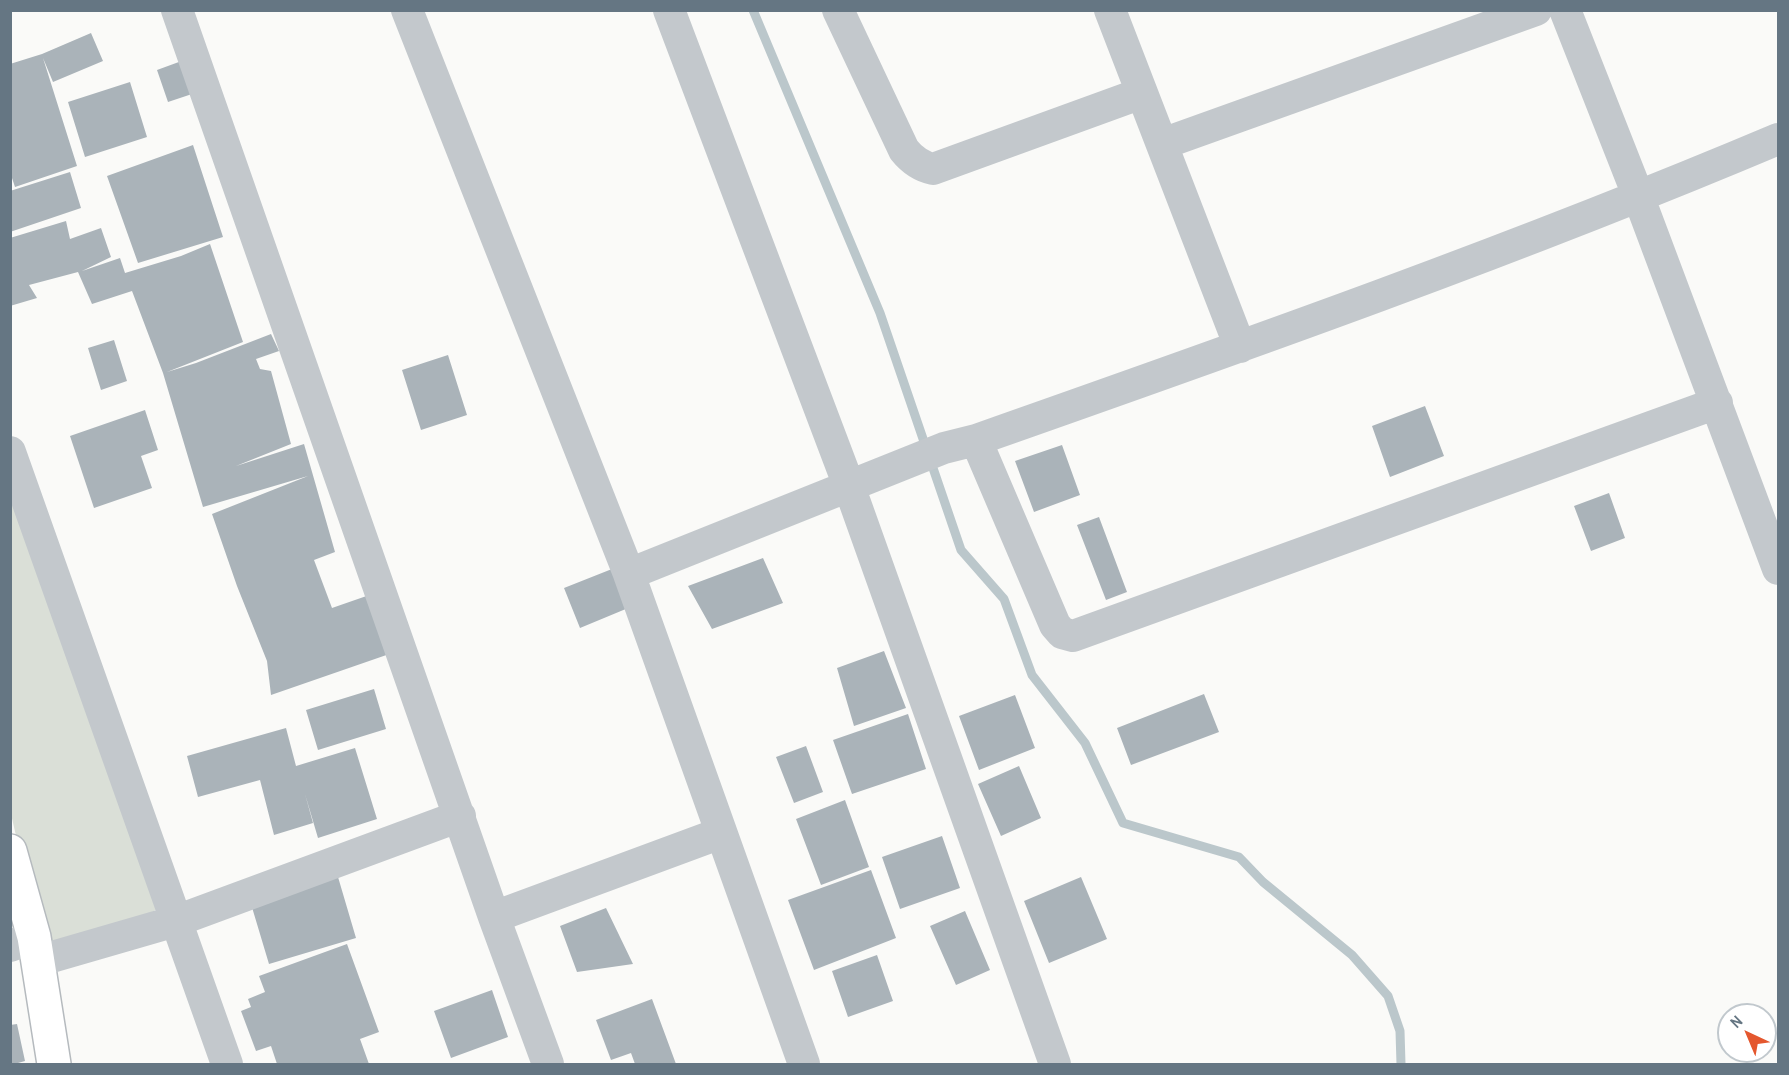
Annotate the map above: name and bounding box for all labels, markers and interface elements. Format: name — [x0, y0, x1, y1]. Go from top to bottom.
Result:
north arrow — [1717, 1003, 1777, 1063]
text: N — [1725, 1010, 1747, 1033]

